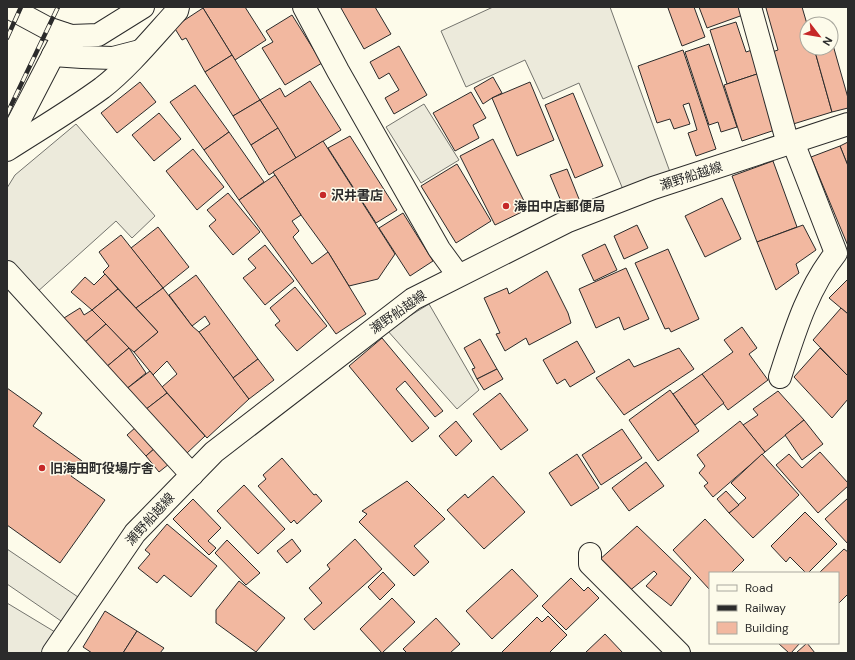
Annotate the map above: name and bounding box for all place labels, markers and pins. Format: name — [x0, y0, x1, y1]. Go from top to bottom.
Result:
place label: 沢井書店 — [331, 187, 383, 204]
marker: 沢井書店 — [318, 190, 328, 200]
place label: 海田中店郵便局 — [514, 198, 605, 215]
marker: 海田中店郵便局 — [501, 201, 511, 211]
place label: 旧海田町役場庁舎 — [50, 460, 154, 477]
marker: 旧海田町役場庁舎 — [37, 463, 47, 473]

